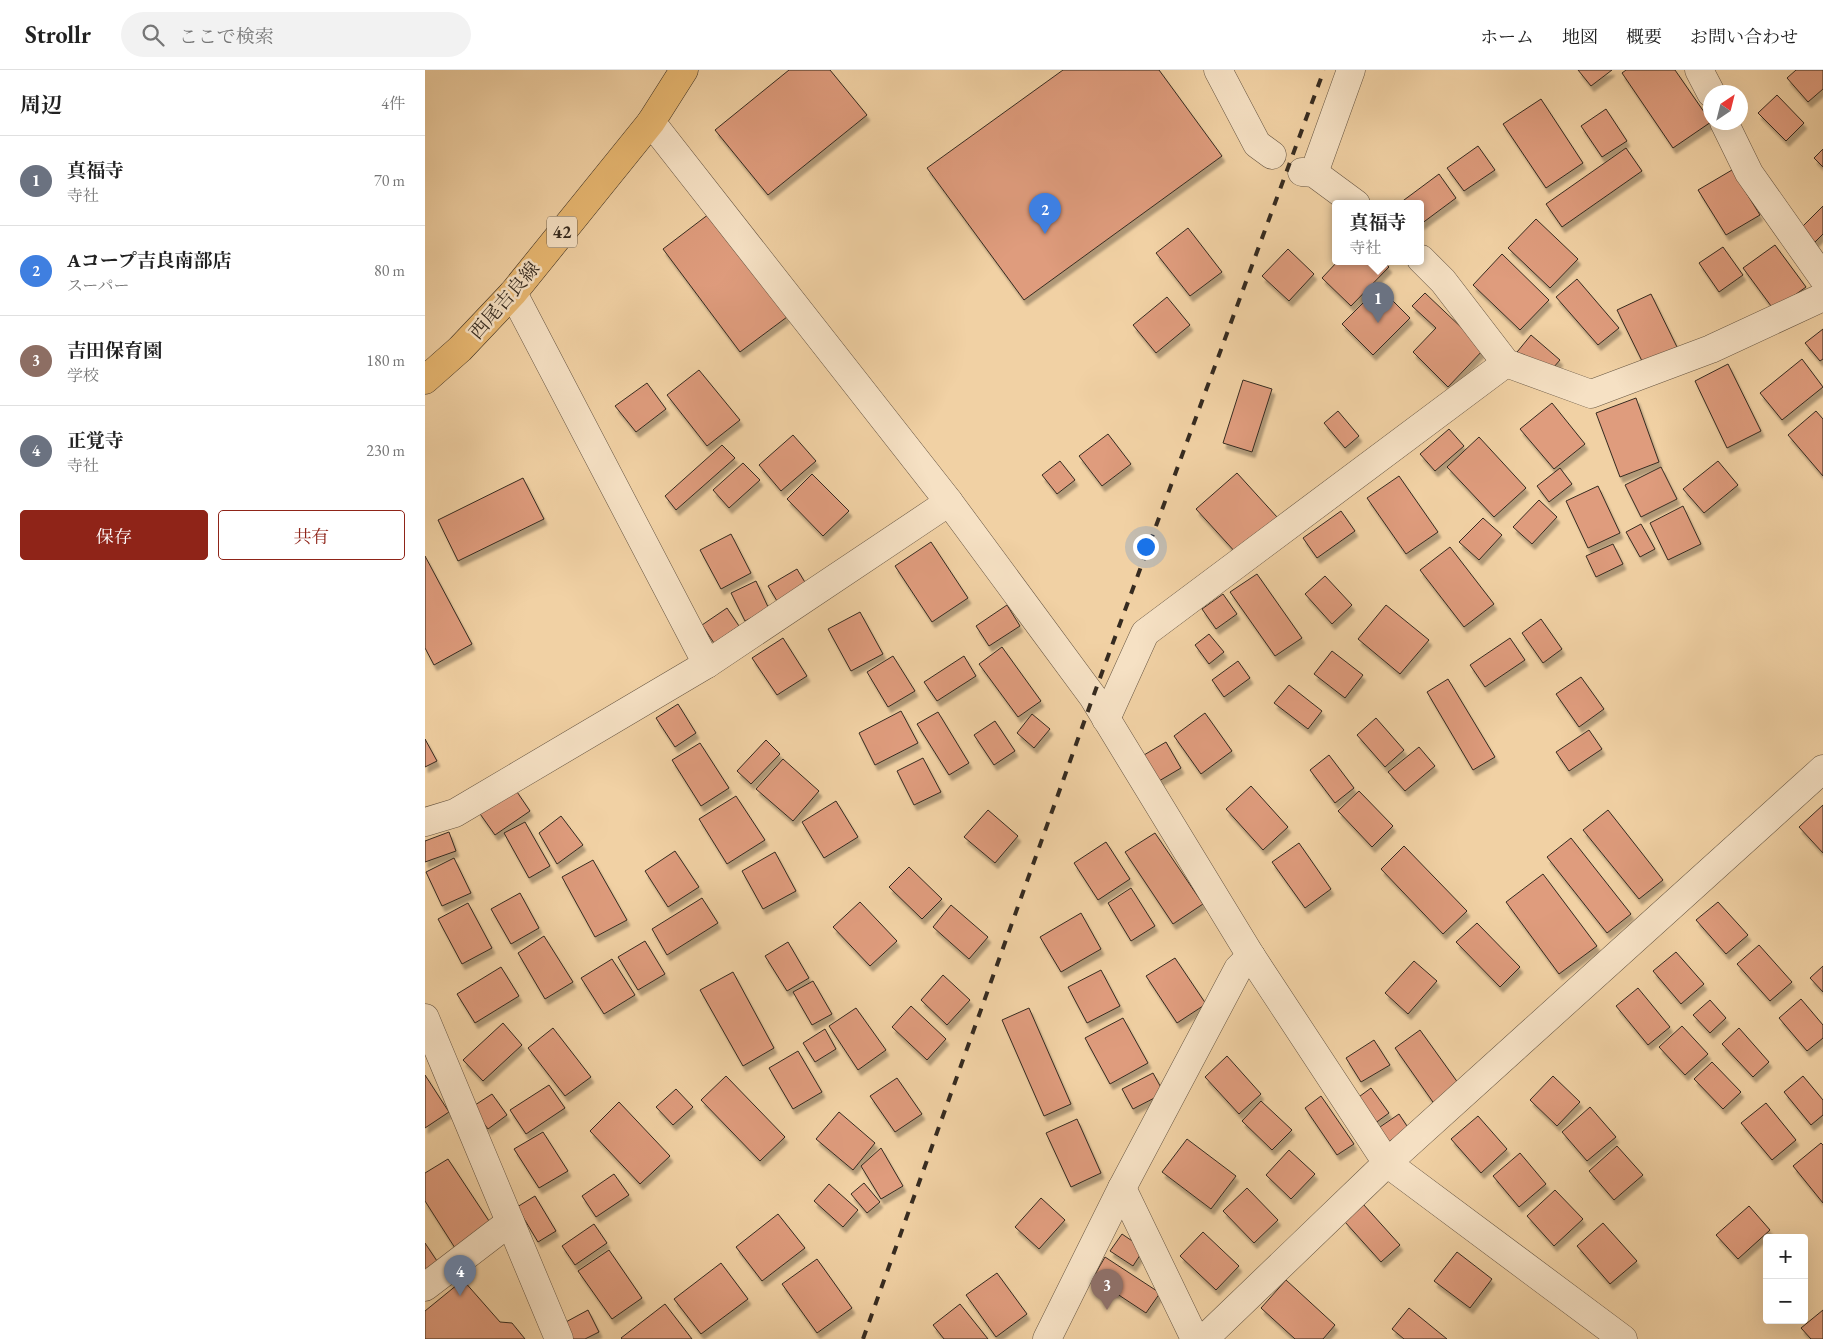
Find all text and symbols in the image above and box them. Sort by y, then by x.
search box [121,12,471,57]
text: Strollr [25,19,91,50]
icon: search [139,21,167,49]
text: ここで検索 [179,24,274,49]
text: ホーム [1480,25,1534,48]
text: 地図 [1562,25,1598,48]
text: 概要 [1626,25,1662,48]
text: お問い合わせ [1690,25,1798,48]
north arrow [1703,85,1748,130]
text: 周辺 [20,91,62,118]
text: 4件 [381,93,405,114]
text: 真福寺 [67,158,124,183]
text: 1 [32,170,40,191]
text: 70 m [374,170,405,191]
text: 寺社 [67,185,99,206]
pin: 2 [1029,193,1061,234]
popup [1332,200,1424,265]
text: 真福寺 [1349,210,1407,235]
road number: 42 [547,216,577,248]
text: 寺社 [1349,237,1382,258]
text: Aコープ吉良南部店 [67,248,232,273]
street label: 西尾吉良線 [464,256,545,344]
text: 2 [32,260,40,281]
text: 80 m [374,260,405,281]
text: スーパー [67,275,129,296]
pin: 1 [1362,282,1394,323]
text: 吉田保育園 [67,338,162,363]
text: 3 [32,350,40,371]
text: 180 m [366,350,405,371]
text: 学校 [67,365,99,386]
text: 正覚寺 [67,428,124,453]
text: 4 [32,440,40,461]
text: 230 m [366,440,405,461]
text: 寺社 [67,455,99,476]
button: 保存 [20,510,208,560]
button: 共有 [218,510,405,560]
your location [1133,534,1159,560]
map controls [1763,1234,1808,1324]
button: + [1763,1234,1808,1279]
pin: 4 [444,1255,476,1296]
pin: 3 [1091,1269,1123,1310]
button: − [1763,1279,1808,1324]

